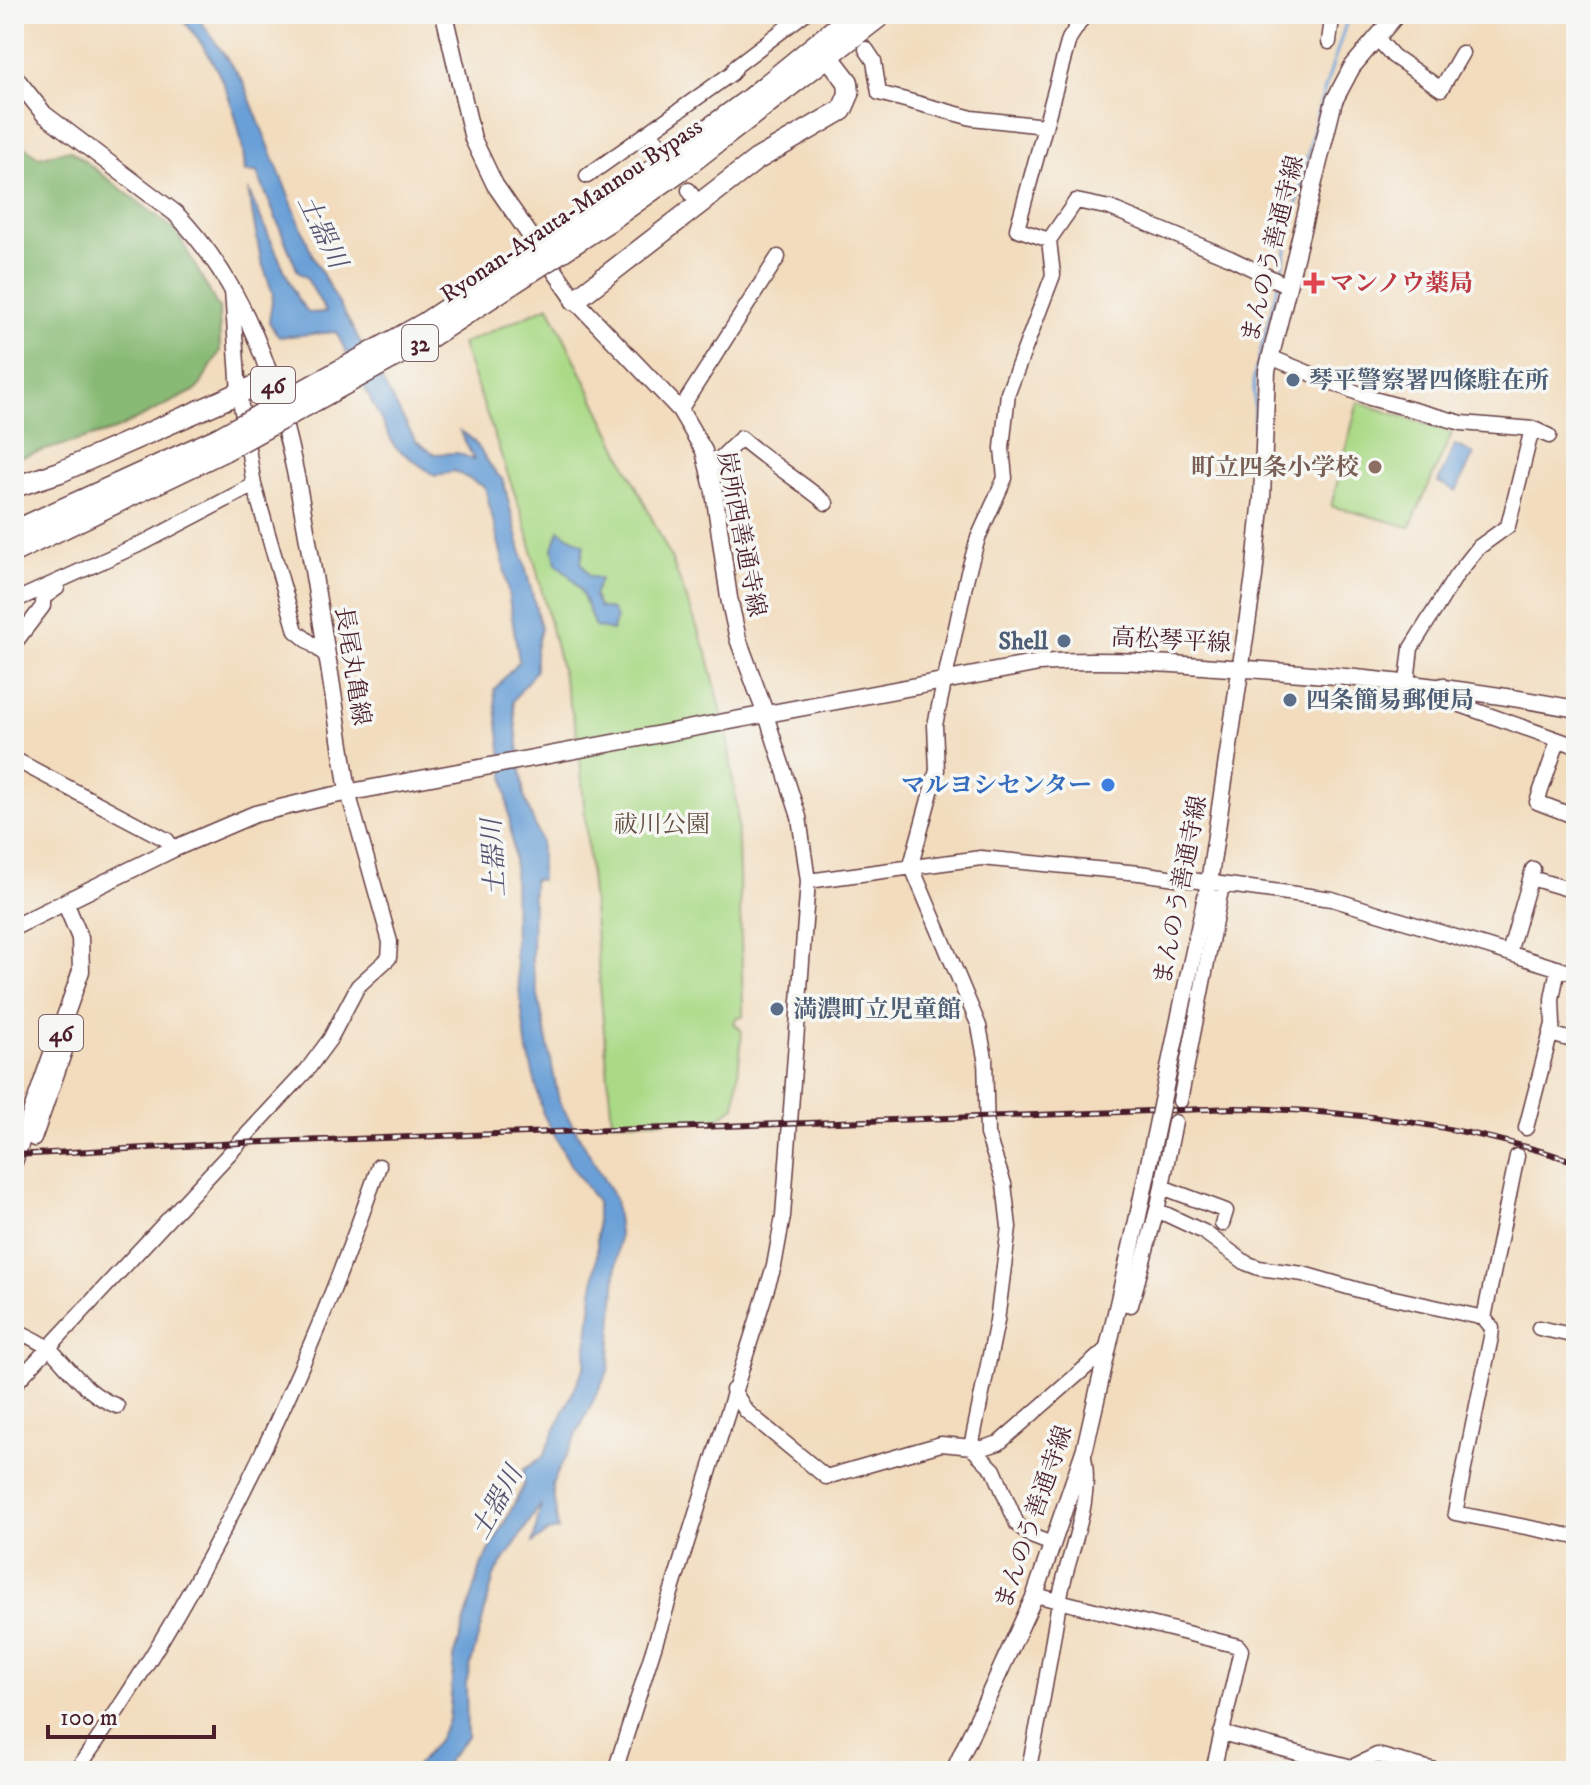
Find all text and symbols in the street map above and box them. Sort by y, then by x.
street label: Ryonan-Ayauta-Mannou Bypass [435,112,708,310]
street label: まんのう善通寺線 [1235,152,1311,346]
water label: 土器川 [290,189,355,277]
place label: マンノウ薬局 [1330,269,1473,299]
marker: マンノウ薬局 [1305,274,1323,292]
road number: 32 [402,325,438,361]
place label: 琴平警察署四條駐在所 [1309,366,1549,396]
road number: 46 [251,367,295,403]
marker: 琴平警察署四條駐在所 [1284,371,1302,389]
street label: 炭所西善通寺線 [710,449,772,620]
place label: 町立四条小学校 [1191,453,1359,483]
marker: 町立四条小学校 [1366,458,1384,476]
street label: 長尾丸亀線 [328,605,376,728]
street label: 高松琴平線 [1110,623,1232,659]
place label: Shell [999,627,1049,657]
marker: Shell [1055,632,1073,650]
place label: 四条簡易郵便局 [1306,686,1474,716]
marker: 四条簡易郵便局 [1281,691,1299,709]
place label: マルヨシセンター [901,771,1092,801]
marker: マルヨシセンター [1099,776,1117,794]
street label: まんのう善通寺線 [1148,793,1214,987]
park label: 祓川公園 [614,810,710,840]
water label: 土器川 [476,815,513,898]
place label: 満濃町立児童館 [793,995,961,1025]
marker: 満濃町立児童館 [768,1000,786,1018]
road number: 46 [39,1015,83,1051]
street label: まんのう善通寺線 [989,1422,1079,1613]
water label: 土器川 [464,1458,532,1545]
scale bar [48,1689,214,1739]
text: 100 m [60,1703,118,1733]

